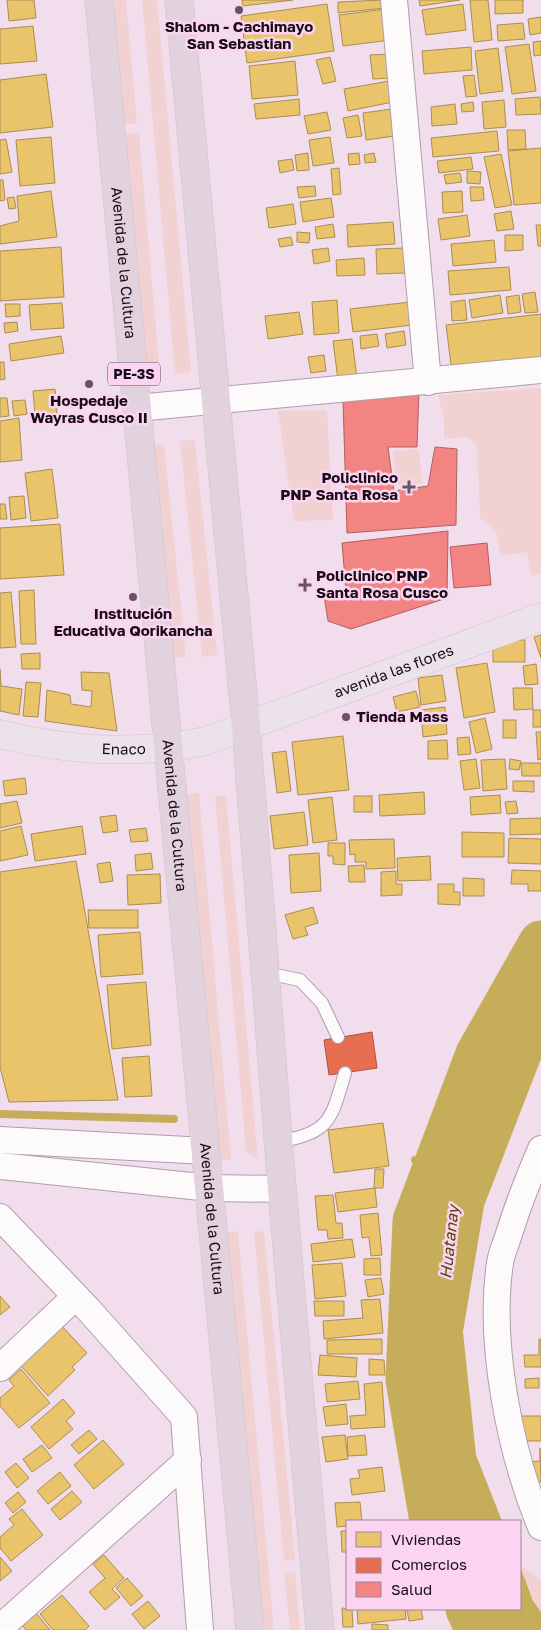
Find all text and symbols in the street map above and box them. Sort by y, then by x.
marker: Shalom - Cachimayo San Sebastian [233,4,245,16]
place label: Shalom - Cachimayo San Sebastian [165,17,313,52]
street label: Avenida de la Cultura [108,186,140,340]
road number: PE-3S [108,362,160,386]
marker: Hospedaje Wayras Cusco II [83,378,95,390]
place label: Hospedaje Wayras Cusco II [30,391,148,426]
place label: Policlinico PNP Santa Rosa [280,468,398,503]
marker: Policlinico PNP Santa Rosa [402,480,416,494]
place label: Policlinico PNP Santa Rosa Cusco [316,566,448,601]
marker: Policlinico PNP Santa Rosa Cusco [298,578,312,592]
marker: Institución Educativa Qorikancha [127,591,139,603]
place label: Institución Educativa Qorikancha [53,604,213,639]
street label: avenida las flores [331,640,456,701]
place label: Tienda Mass [356,707,448,725]
marker: Tienda Mass [340,711,352,723]
street label: Enaco [101,739,146,758]
street label: Avenida de la Cultura [160,739,192,892]
street label: Avenida de la Cultura [197,1142,229,1295]
water label: Huatanay [435,1202,463,1280]
legend [346,1520,521,1610]
text: Viviendas [391,1530,461,1548]
text: Comercios [391,1555,467,1573]
text: Salud [391,1580,432,1598]

